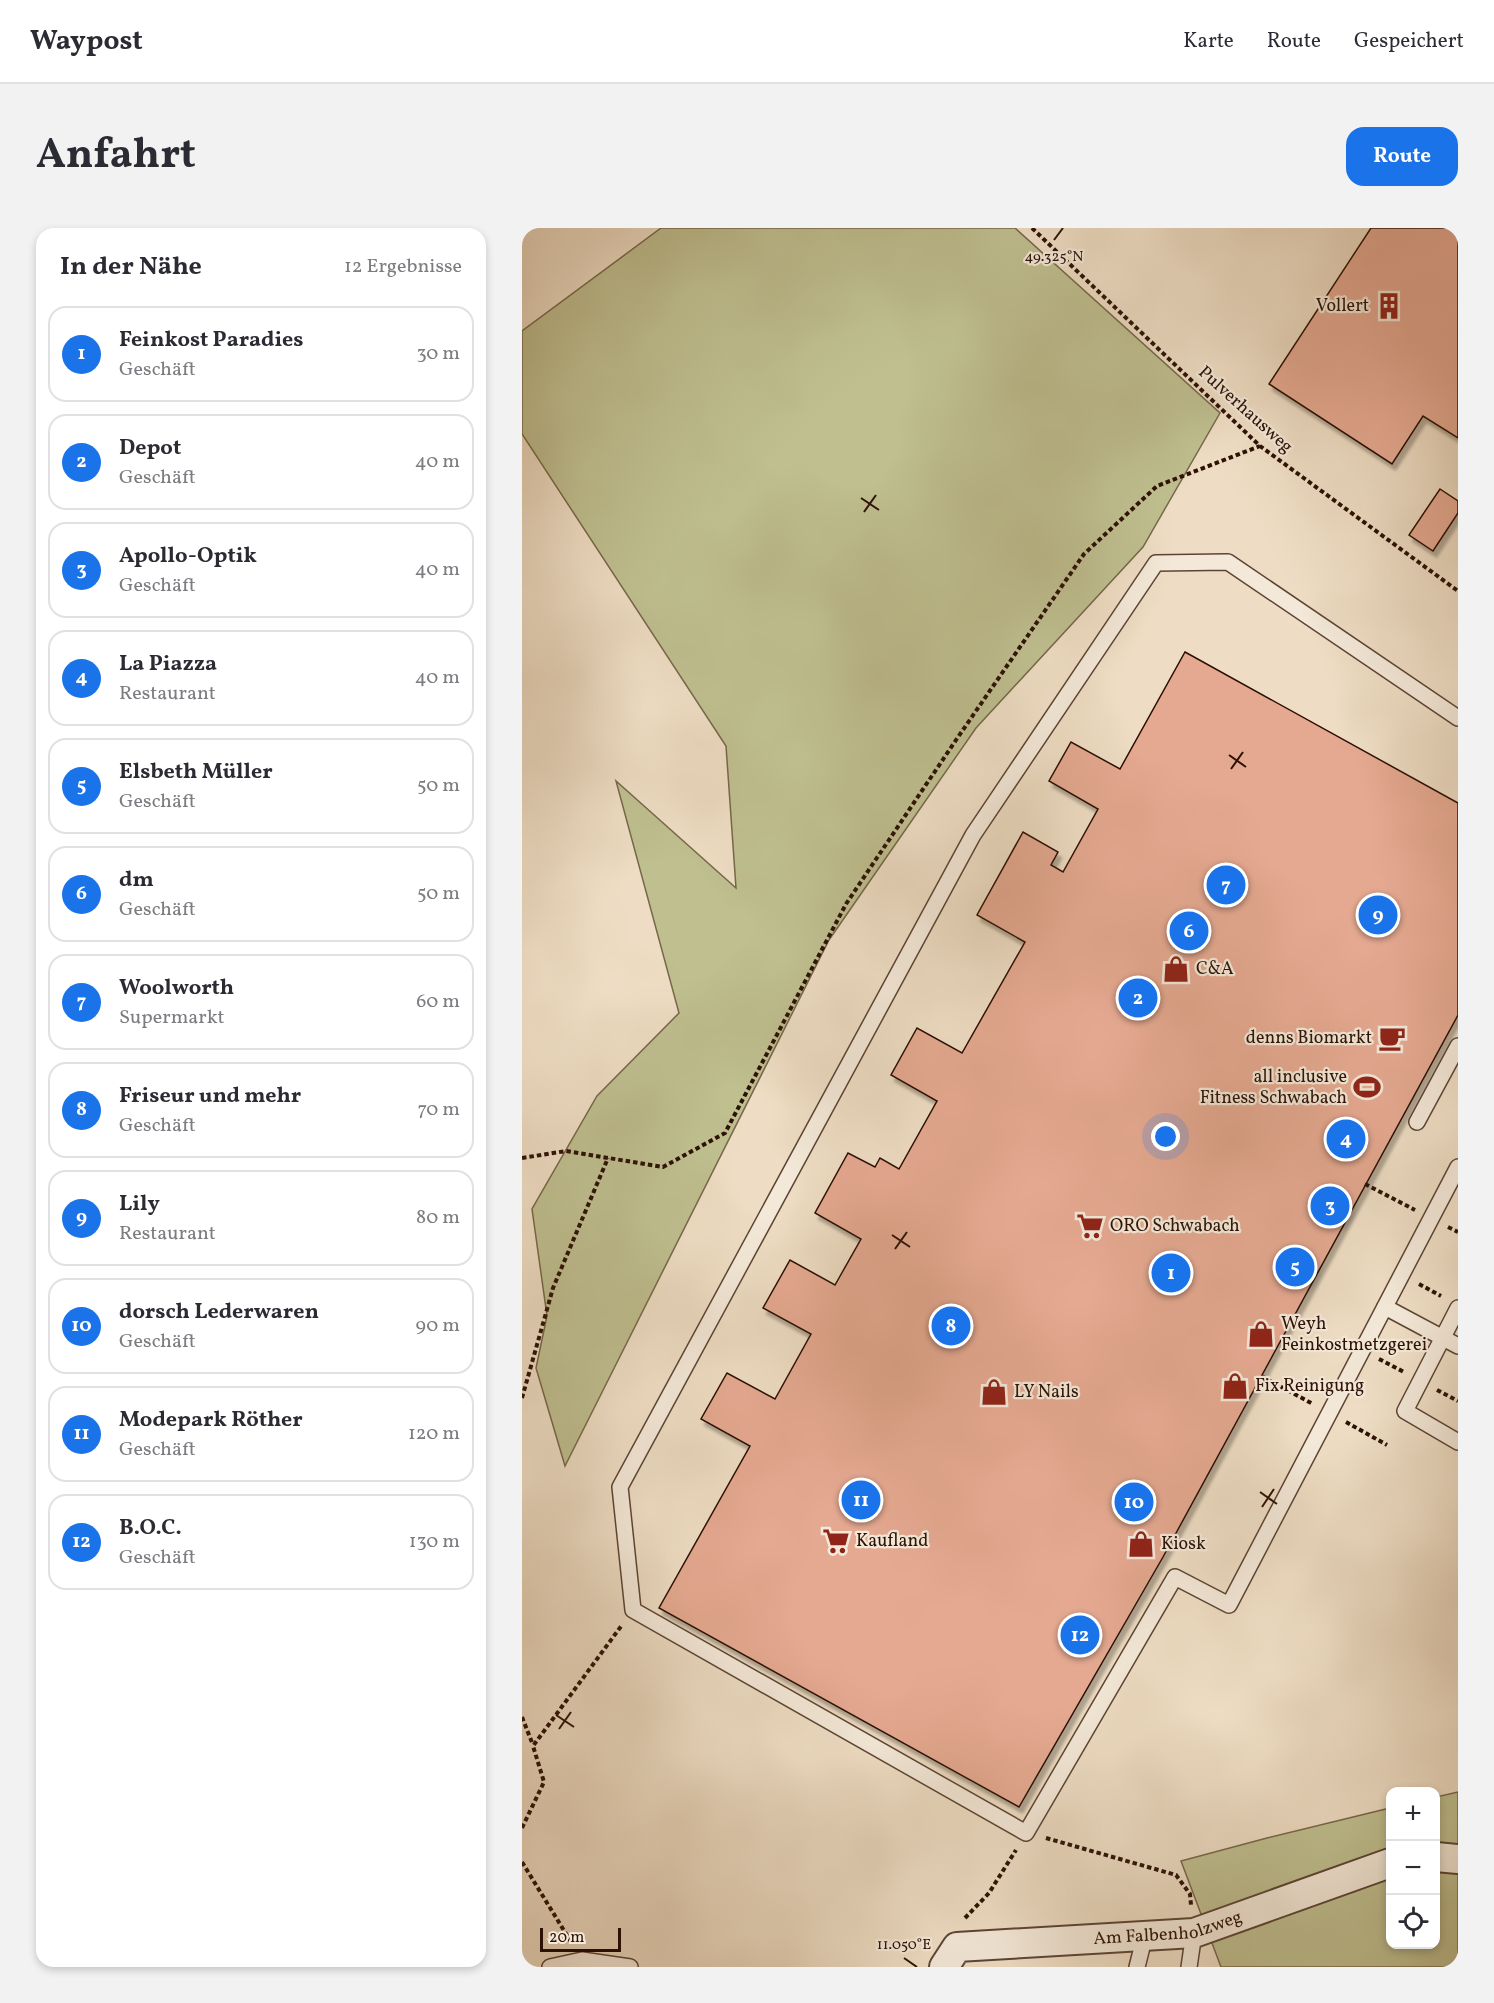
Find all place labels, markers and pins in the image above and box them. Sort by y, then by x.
building icon: Vollert [1374,291,1404,321]
place label: Vollert [1316,294,1369,319]
pin: 7 [1206,862,1246,908]
pin: 9 [1358,892,1398,938]
pin: 6 [1170,908,1208,954]
shop icon: C&A [1161,954,1191,984]
place label: C&A [1196,957,1234,982]
pin: 2 [1118,976,1158,1020]
cafe icon: denns Biomarkt [1377,1023,1407,1053]
place label: denns Biomarkt [1246,1026,1372,1051]
place label: all inclusive Fitness Schwabach [1200,1065,1347,1111]
sports icon: all inclusive Fitness Schwabach [1352,1072,1382,1102]
pin: 4 [1326,1116,1366,1162]
pin: 3 [1310,1184,1350,1228]
supermarket icon: ORO Schwabach [1075,1211,1105,1241]
place label: ORO Schwabach [1110,1214,1240,1239]
pin: 5 [1276,1244,1314,1290]
pin: 1 [1152,1250,1190,1296]
pin: 8 [932,1304,970,1348]
place label: Weyh Feinkostmetzgerei [1281,1312,1427,1358]
shop icon: Weyh Feinkostmetzgerei [1246,1319,1276,1349]
shop icon: Fix Reinigung [1220,1371,1250,1401]
place label: Fix Reinigung [1255,1374,1364,1399]
shop icon: LY Nails [979,1377,1009,1407]
place label: LY Nails [1014,1380,1079,1405]
pin: 11 [842,1478,880,1522]
pin: 10 [1114,1480,1154,1524]
supermarket icon: Kaufland [821,1526,851,1556]
place label: Kaufland [856,1529,928,1554]
shop icon: Kiosk [1126,1529,1156,1559]
place label: Kiosk [1161,1532,1206,1557]
pin: 12 [1060,1612,1100,1658]

